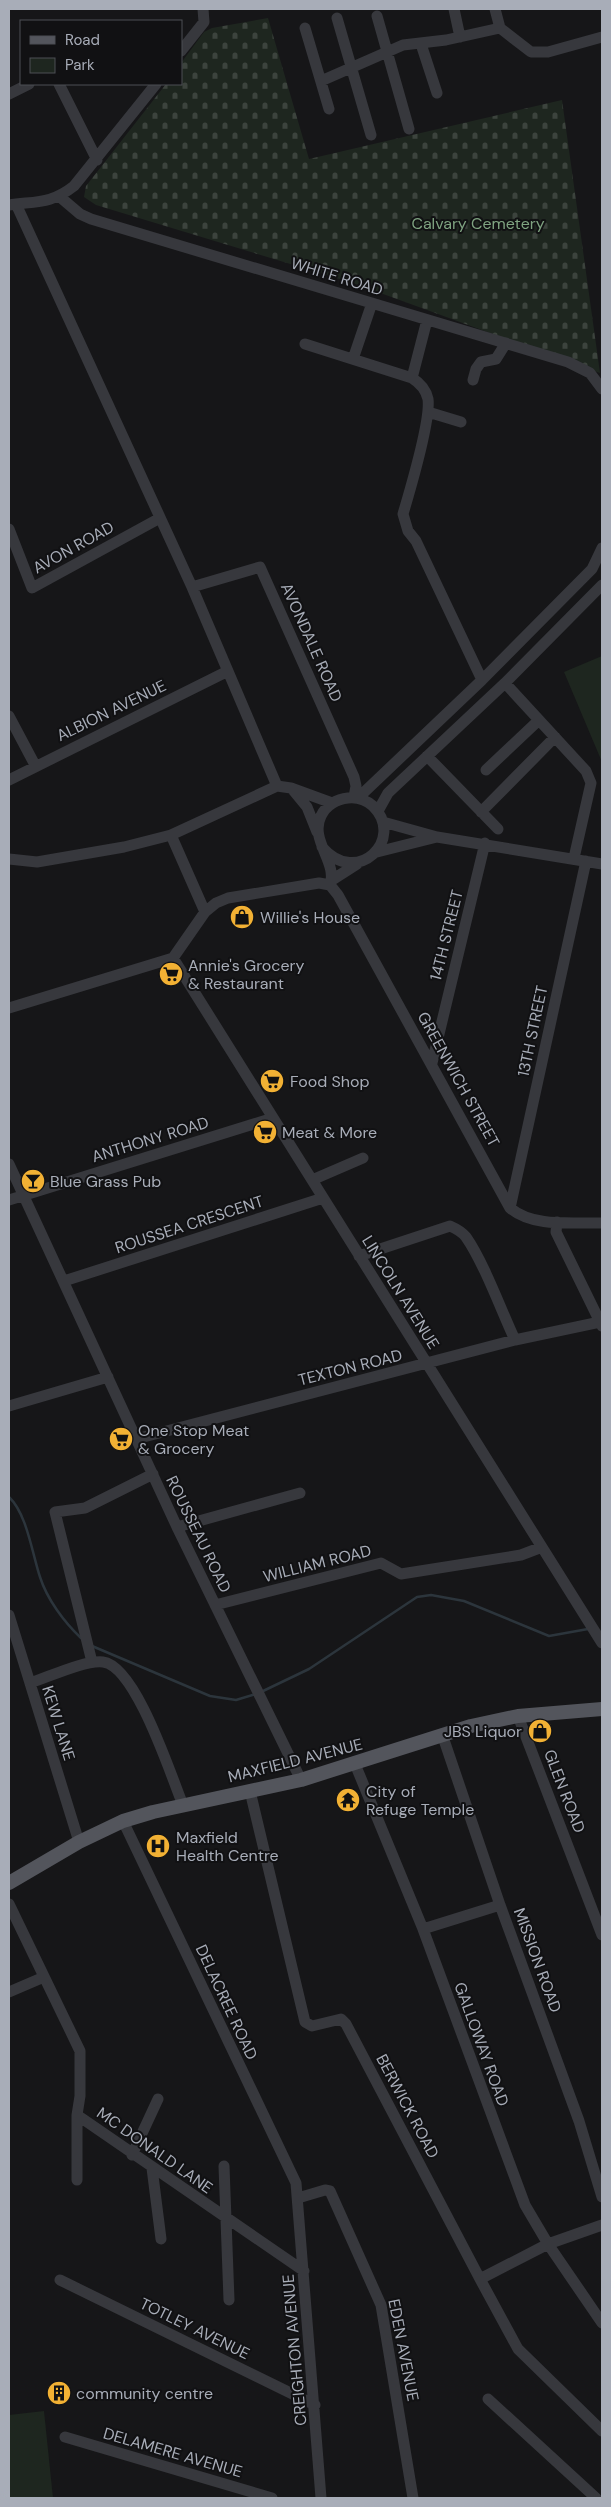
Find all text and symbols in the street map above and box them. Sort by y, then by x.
legend [20,20,182,85]
text: Road [65,30,100,50]
text: Park [65,55,95,75]
park label: Calvary Cemetery [411,213,545,234]
street label: WHITE ROAD [288,253,385,300]
street label: AVON ROAD [29,516,118,578]
street label: AVONDALE ROAD [276,579,347,705]
street label: ALBION AVENUE [53,675,170,746]
street label: 14TH STREET [425,888,468,983]
shop icon: Willie's House [229,904,255,930]
place label: Willie's House [260,907,360,928]
place label: Annie's Grocery & Restaurant [188,955,304,994]
supermarket icon: Annie's Grocery & Restaurant [158,961,184,987]
street label: 13TH STREET [513,984,552,1079]
street label: GREENWICH STREET [413,1008,504,1150]
supermarket icon: Food Shop [259,1068,285,1094]
place label: Food Shop [290,1071,369,1092]
street label: ANTHONY ROAD [89,1112,211,1167]
supermarket icon: Meat & More [252,1119,278,1145]
place label: Meat & More [282,1122,377,1143]
bar icon: Blue Grass Pub [20,1168,46,1194]
place label: Blue Grass Pub [50,1171,161,1192]
street label: ROUSSEA CRESCENT [112,1191,266,1258]
street label: LINCOLN AVENUE [357,1231,444,1353]
street label: TEXTON ROAD [296,1344,404,1391]
place label: One Stop Meat & Grocery [138,1420,249,1459]
supermarket icon: One Stop Meat & Grocery [108,1426,134,1452]
street label: ROUSSEAU ROAD [161,1472,236,1596]
street label: WILLIAM ROAD [261,1540,373,1587]
street label: KEW LANE [37,1683,80,1763]
shop icon: JBS Liquor [527,1718,553,1744]
place label: JBS Liquor [444,1721,522,1742]
street label: MAXFIELD AVENUE [226,1734,365,1787]
street label: GLEN ROAD [539,1747,590,1836]
place label: City of Refuge Temple [366,1781,474,1820]
temple icon: City of Refuge Temple [335,1787,361,1813]
place label: Maxfield Health Centre [176,1827,279,1866]
hospital icon: Maxfield Health Centre [145,1833,171,1859]
street label: MISSION ROAD [509,1905,566,2015]
street label: DELACREE ROAD [191,1941,262,2063]
street label: GALLOWAY ROAD [449,1979,514,2109]
street label: BERWICK ROAD [371,2051,444,2162]
street label: MC DONALD LANE [93,2102,217,2198]
street label: CREIGHTON AVENUE [277,2273,312,2427]
street label: TOTLEY AVENUE [136,2293,253,2364]
street label: EDEN AVENUE [383,2297,424,2403]
building icon: community centre [46,2380,72,2406]
place label: community centre [76,2383,213,2404]
street label: DELAMERE AVENUE [101,2423,245,2482]

